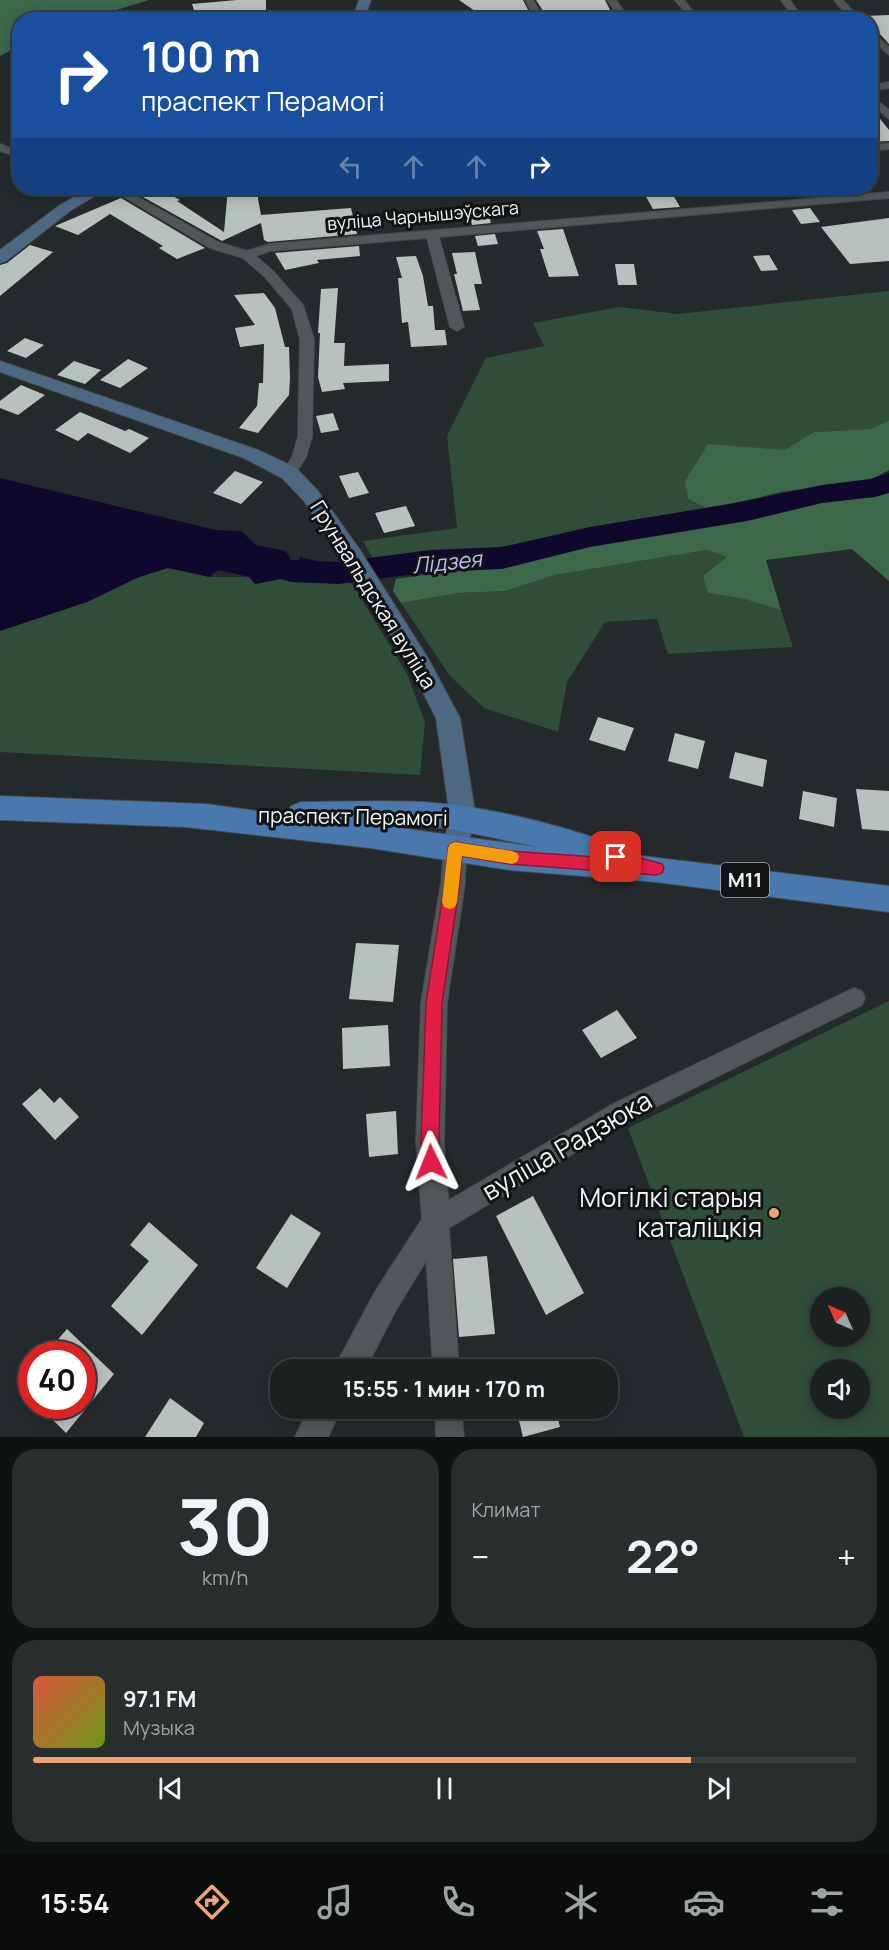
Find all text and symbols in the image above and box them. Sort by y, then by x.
text: 100 m [141,27,261,85]
icon: right [42,36,120,114]
text: праспект Перамогі [141,82,385,119]
icon: left [334,150,367,183]
icon: ahead [397,150,430,183]
icon: ahead [460,150,493,183]
icon: right [523,150,556,183]
street label: вуліца Чарнышэўскага [326,195,520,235]
street label: Грунвальдская вуліца [304,495,443,694]
water label: Лідзея [411,543,485,581]
street label: праспект Перамогі [258,800,448,832]
pin [590,831,641,882]
icon: arrive [599,840,632,873]
road number: М11 [721,863,769,897]
street label: вуліца Радзюка [475,1082,658,1208]
position arrow [399,1130,463,1194]
place label: Могілкі старыя каталіцкія [579,1179,762,1245]
marker: Могілкі старыя каталіцкія [767,1206,781,1220]
north arrow [810,1287,870,1347]
map controls [810,1287,870,1419]
speed limit sign: 40 [18,1341,96,1419]
button: sound [810,1359,870,1419]
text: 15:55 · 1 мин · 170 m [343,1374,545,1404]
text: 30 [177,1472,274,1578]
text: Климат [472,1496,541,1523]
text: 22° [626,1525,700,1587]
text: − [472,1534,489,1579]
text: + [837,1534,856,1579]
text: km/h [202,1564,249,1591]
text: 97.1 FM [123,1684,196,1714]
text: Музыка [123,1714,195,1741]
icon: previous [154,1772,187,1805]
icon: pause [428,1772,461,1805]
icon: next [702,1772,735,1805]
icon: directions [191,1881,233,1923]
icon: music [314,1881,356,1923]
icon: phone [437,1881,479,1923]
icon: climate [560,1881,602,1923]
icon: car [683,1881,725,1923]
icon: filters [806,1881,848,1923]
text: 15:54 [41,1884,110,1921]

